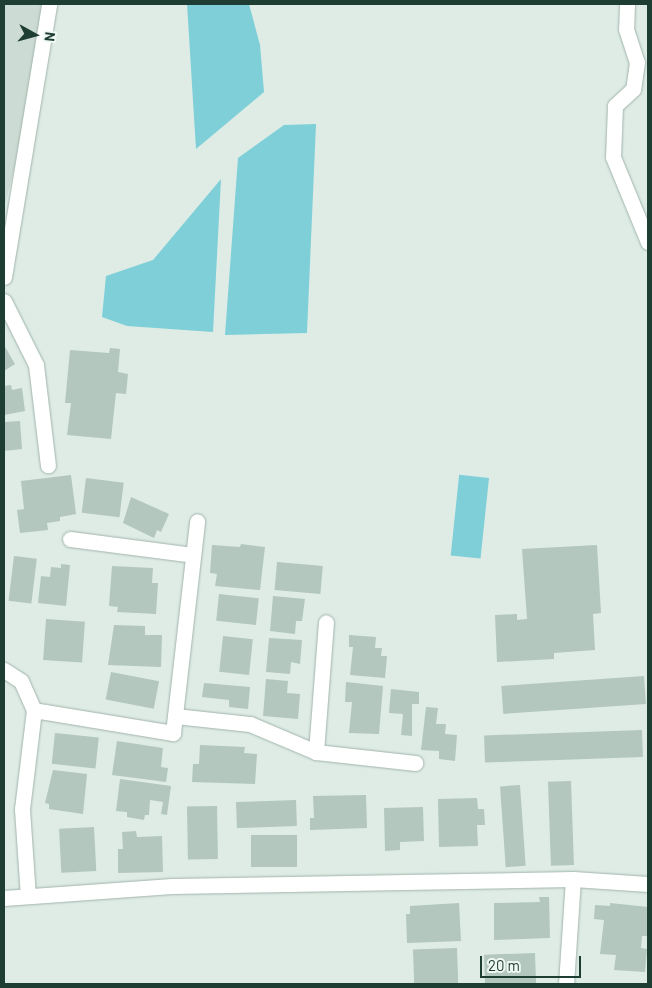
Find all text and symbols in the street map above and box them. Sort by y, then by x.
north arrow [10,10,60,60]
text: N [41,31,59,43]
scale bar [482,946,583,978]
text: 20 m [488,956,520,974]

